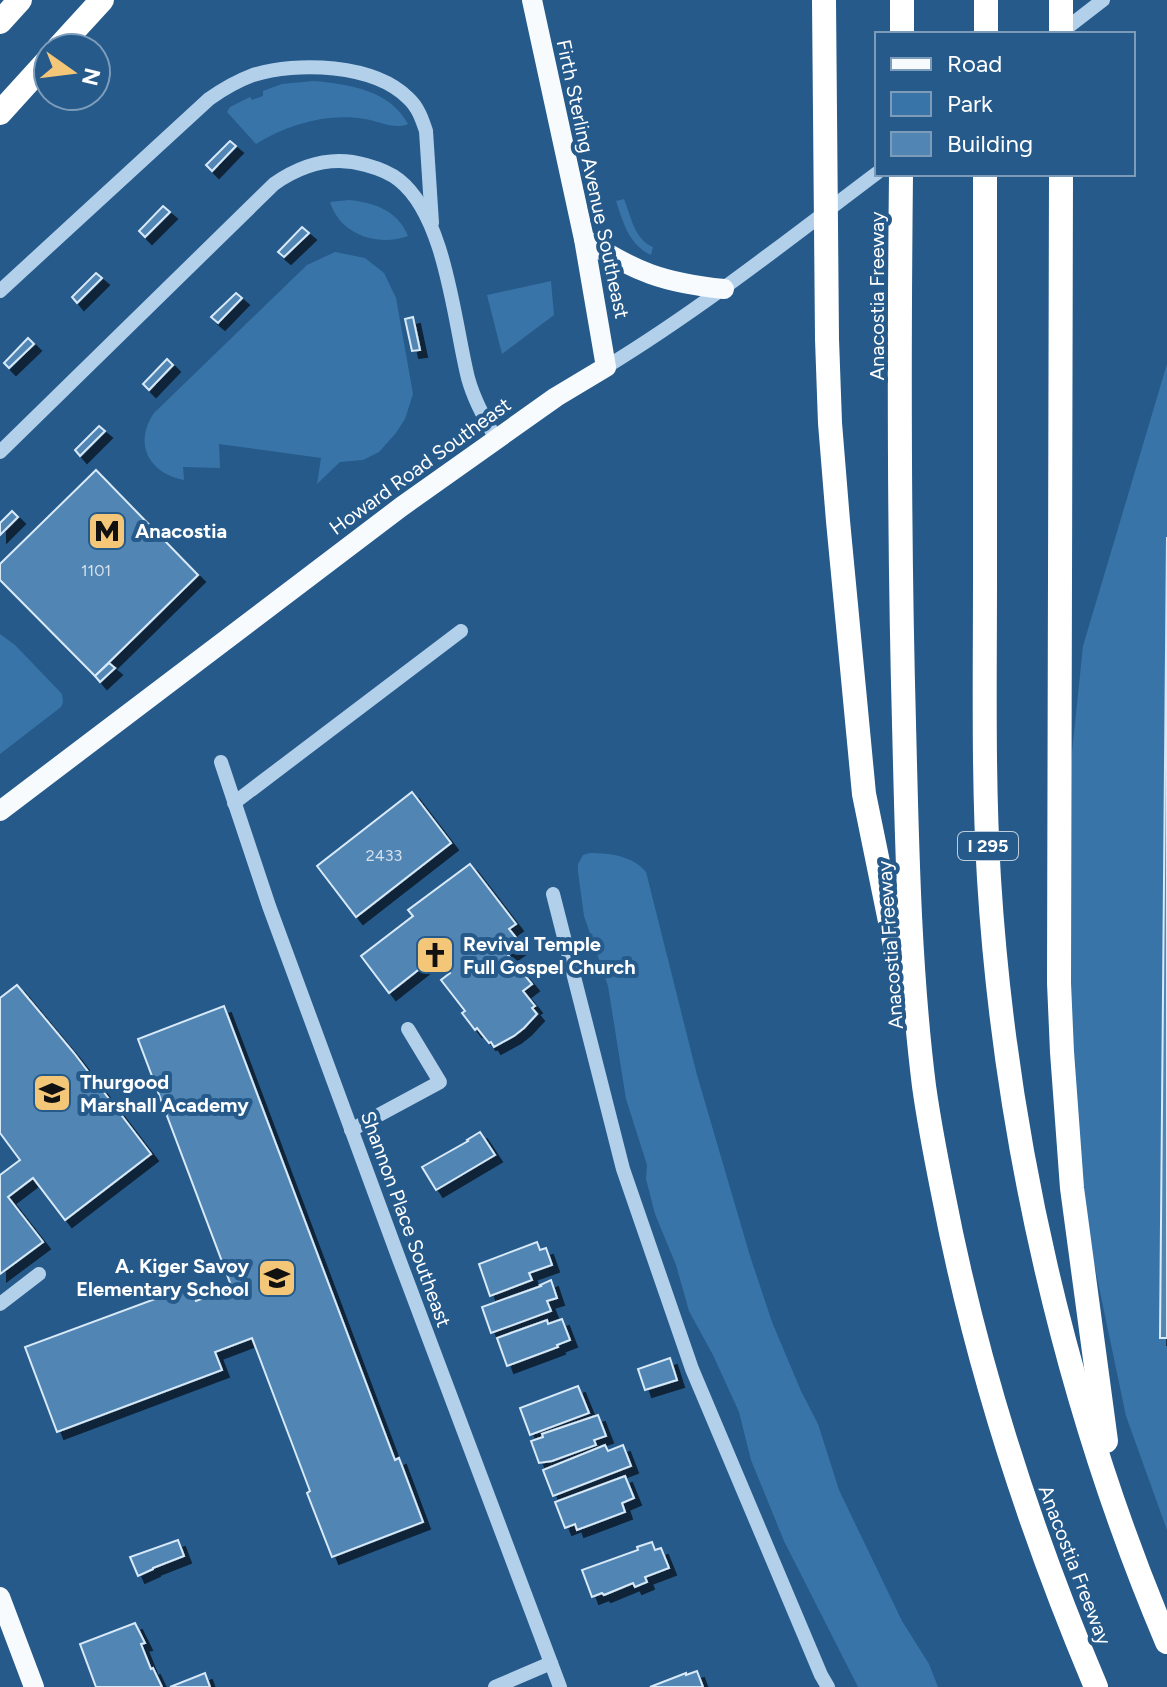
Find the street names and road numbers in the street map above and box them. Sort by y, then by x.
street label: Firth Sterling Avenue Southeast [552,37,634,321]
street label: Anacostia Freeway [865,211,889,381]
street label: Howard Road Southeast [325,392,515,540]
road number: I 295 [958,832,1018,860]
street label: Anacostia Freeway [872,859,908,1030]
street label: Shannon Place Southeast [356,1108,456,1330]
street label: Anacostia Freeway [1034,1482,1117,1649]

